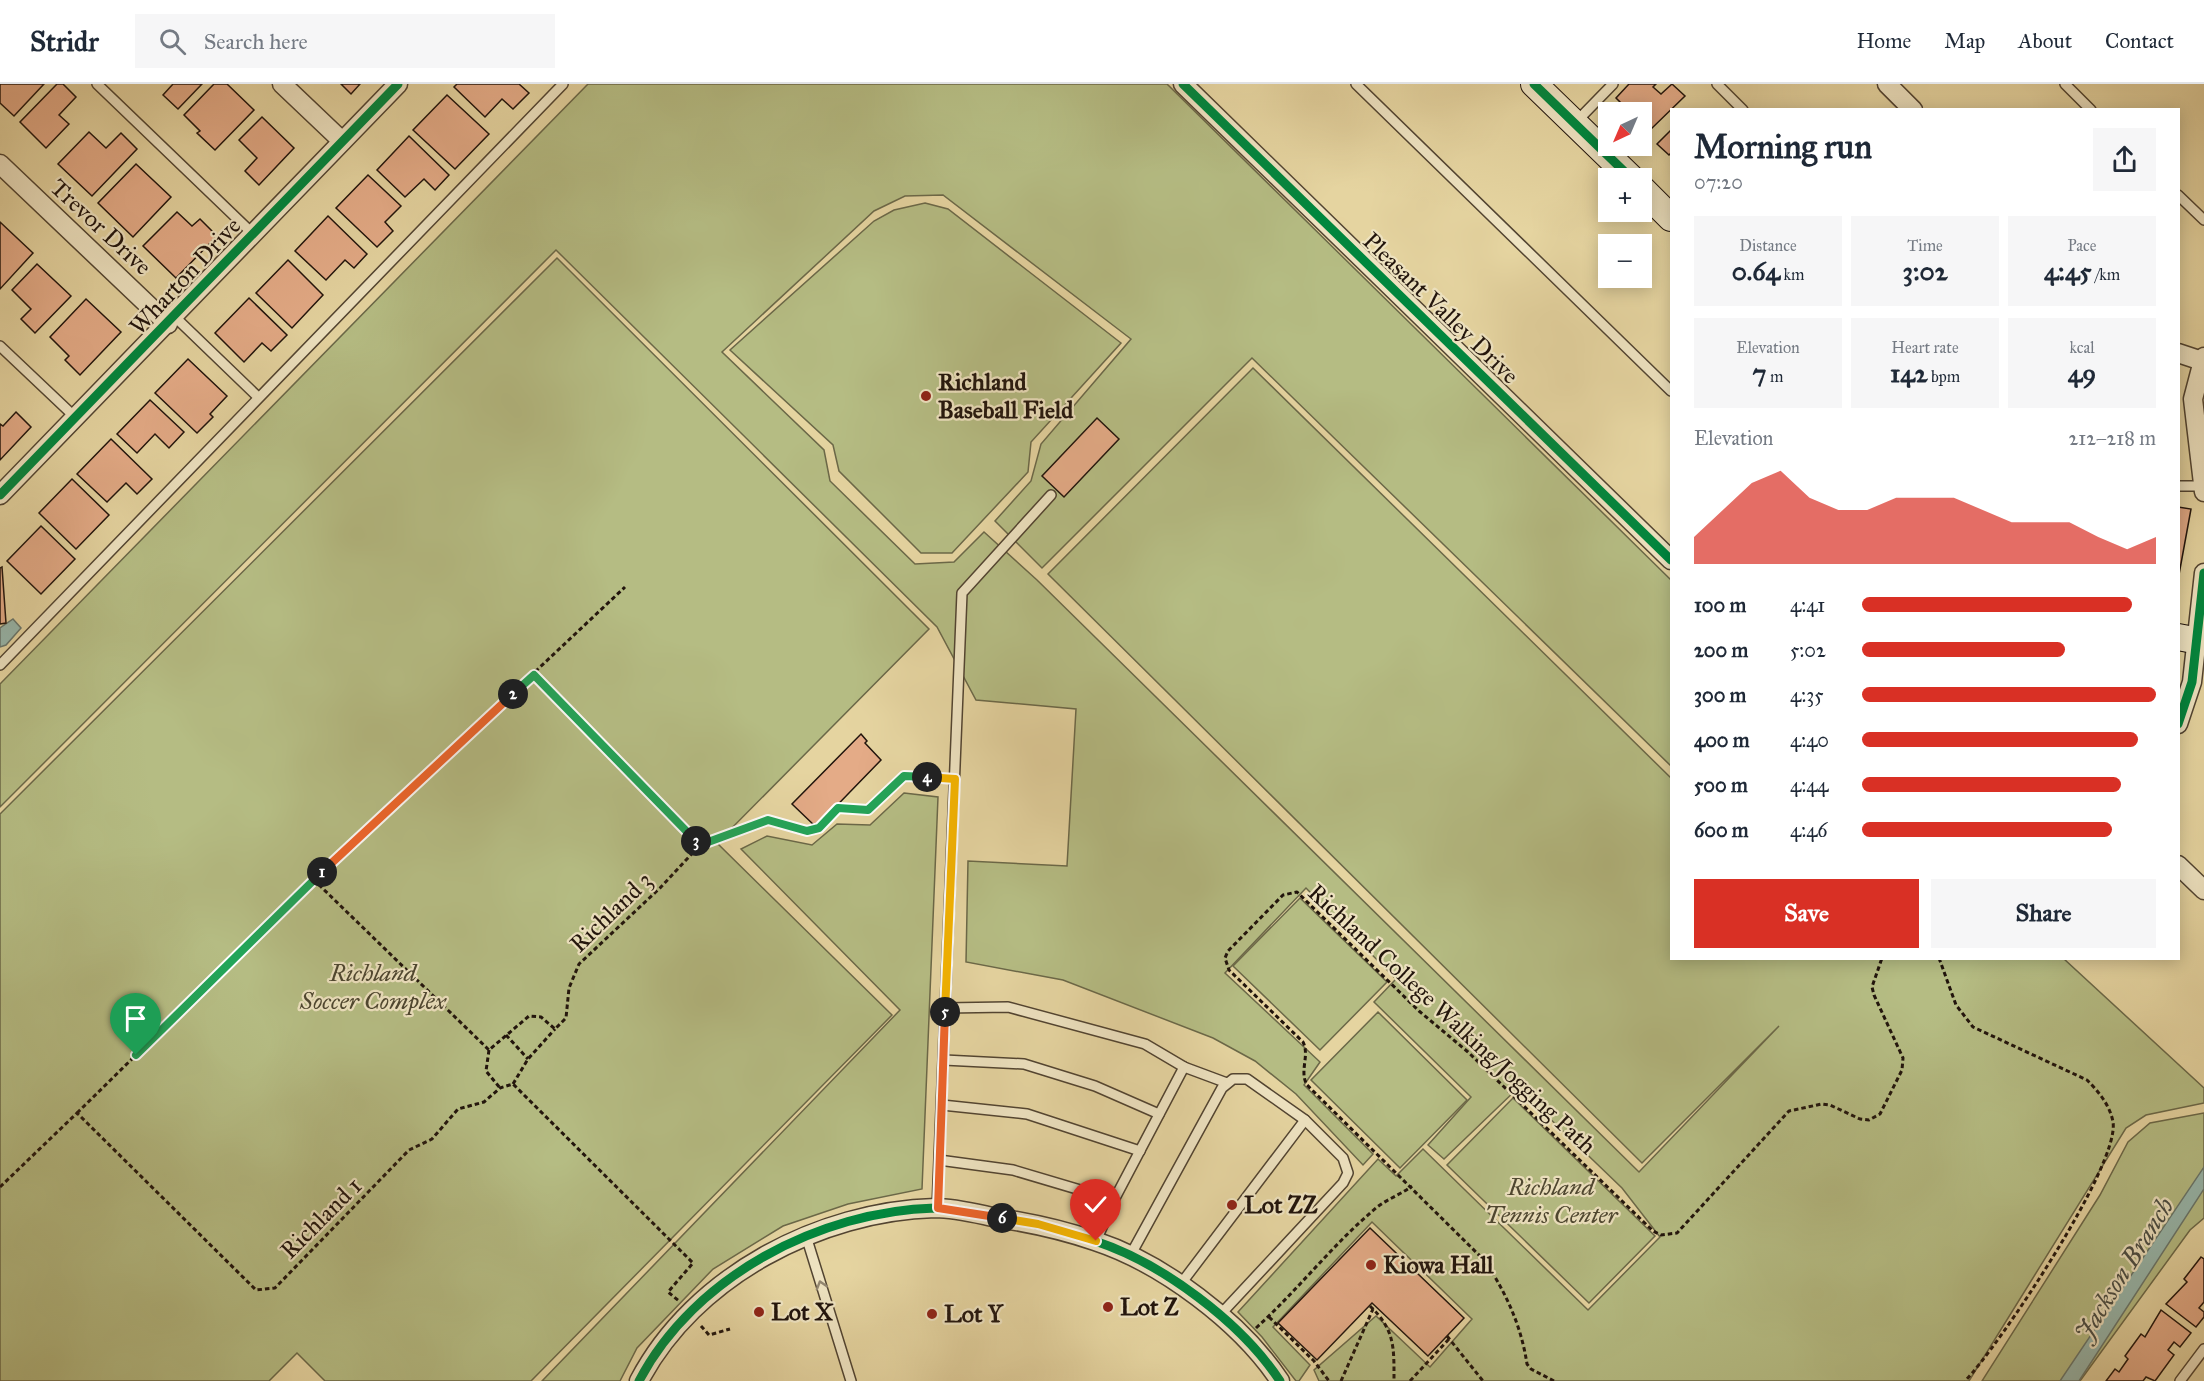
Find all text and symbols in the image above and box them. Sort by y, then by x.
search box [135,14,555,68]
text: Stridr [30,24,99,59]
icon: search [156,25,189,58]
text: Search here [204,28,308,55]
text: Home [1856,28,1911,54]
text: Map [1944,28,1985,54]
text: About [2018,28,2072,54]
text: Contact [2105,28,2174,54]
north arrow [1598,102,1652,156]
map controls [1598,102,1652,288]
text: Morning run [1694,127,1872,167]
button: share [2093,128,2156,191]
button: + [1598,168,1652,222]
text: 07:20 [1694,170,1743,194]
street label: Trevor Drive [44,172,158,282]
street label: Wharton Drive [123,211,247,341]
street label: Pleasant Valley Drive [1357,226,1525,390]
button: − [1598,234,1652,288]
text: Distance [1739,236,1797,255]
text: Time [1907,236,1943,255]
text: Pace [2067,236,2097,255]
text: 0.64 [1732,255,1780,287]
text: 3:02 [1903,255,1947,287]
text: 4:45 [2044,255,2091,287]
text: km [1780,265,1804,284]
text: /km [2091,265,2120,284]
text: Elevation [1736,338,1800,357]
text: Heart rate [1891,338,1959,357]
text: kcal [2069,338,2095,357]
text: 7 [1753,357,1767,389]
text: 142 [1890,357,1927,389]
text: 49 [2068,357,2096,389]
place label: Richland Baseball Field [938,367,1074,425]
text: m [1767,367,1783,386]
text: bpm [1927,367,1960,386]
marker: Richland Baseball Field [919,389,933,403]
text: Elevation [1694,426,1773,450]
text: 212–218 m [2068,426,2156,450]
text: 100 m [1694,593,1746,617]
text: 4:41 [1790,593,1825,617]
text: 200 m [1694,638,1748,662]
text: 5:02 [1790,638,1826,662]
pin: 2 [498,679,528,709]
text: 300 m [1694,683,1746,707]
text: 4:35 [1790,683,1823,707]
text: 2 [509,684,517,703]
text: 400 m [1694,728,1750,752]
text: 4:40 [1790,728,1829,752]
pin: 4 [912,762,942,792]
text: 4 [923,767,931,786]
text: 500 m [1694,773,1748,797]
text: 4:44 [1790,773,1828,797]
text: 600 m [1694,818,1749,842]
text: 4:46 [1790,818,1828,842]
pin: 3 [681,826,711,856]
text: 3 [693,831,699,850]
pin: 1 [307,857,337,887]
text: 1 [319,862,325,881]
street label: Richland 3 [563,865,659,959]
street label: Richland College Walking/Jogging Path [1302,877,1602,1161]
button: Save [1694,879,1919,948]
button: Share [1931,879,2156,948]
park label: Richland Soccer Complex [299,958,447,1016]
pin [110,993,161,1055]
pin: 5 [930,997,960,1027]
icon: arrive [119,1002,152,1035]
text: 5 [941,1002,949,1021]
street label: Richland 1 [274,1171,368,1265]
park label: Richland Tennis Center [1485,1172,1619,1230]
pin [1070,1179,1121,1241]
icon: check [1079,1188,1112,1221]
place label: Lot ZZ [1244,1190,1318,1220]
water label: Jackson Branch [2066,1191,2181,1348]
marker: Lot ZZ [1225,1198,1239,1212]
pin: 6 [987,1203,1017,1233]
text: 6 [998,1208,1006,1227]
place label: Kiowa Hall [1383,1250,1494,1280]
marker: Kiowa Hall [1364,1258,1378,1272]
one-way arrow [816,1280,828,1291]
place label: Lot Z [1120,1292,1179,1322]
place label: Lot X [771,1297,834,1327]
place label: Lot Y [944,1299,1005,1329]
marker: Lot Z [1101,1300,1115,1314]
marker: Lot X [752,1305,766,1319]
marker: Lot Y [925,1307,939,1321]

